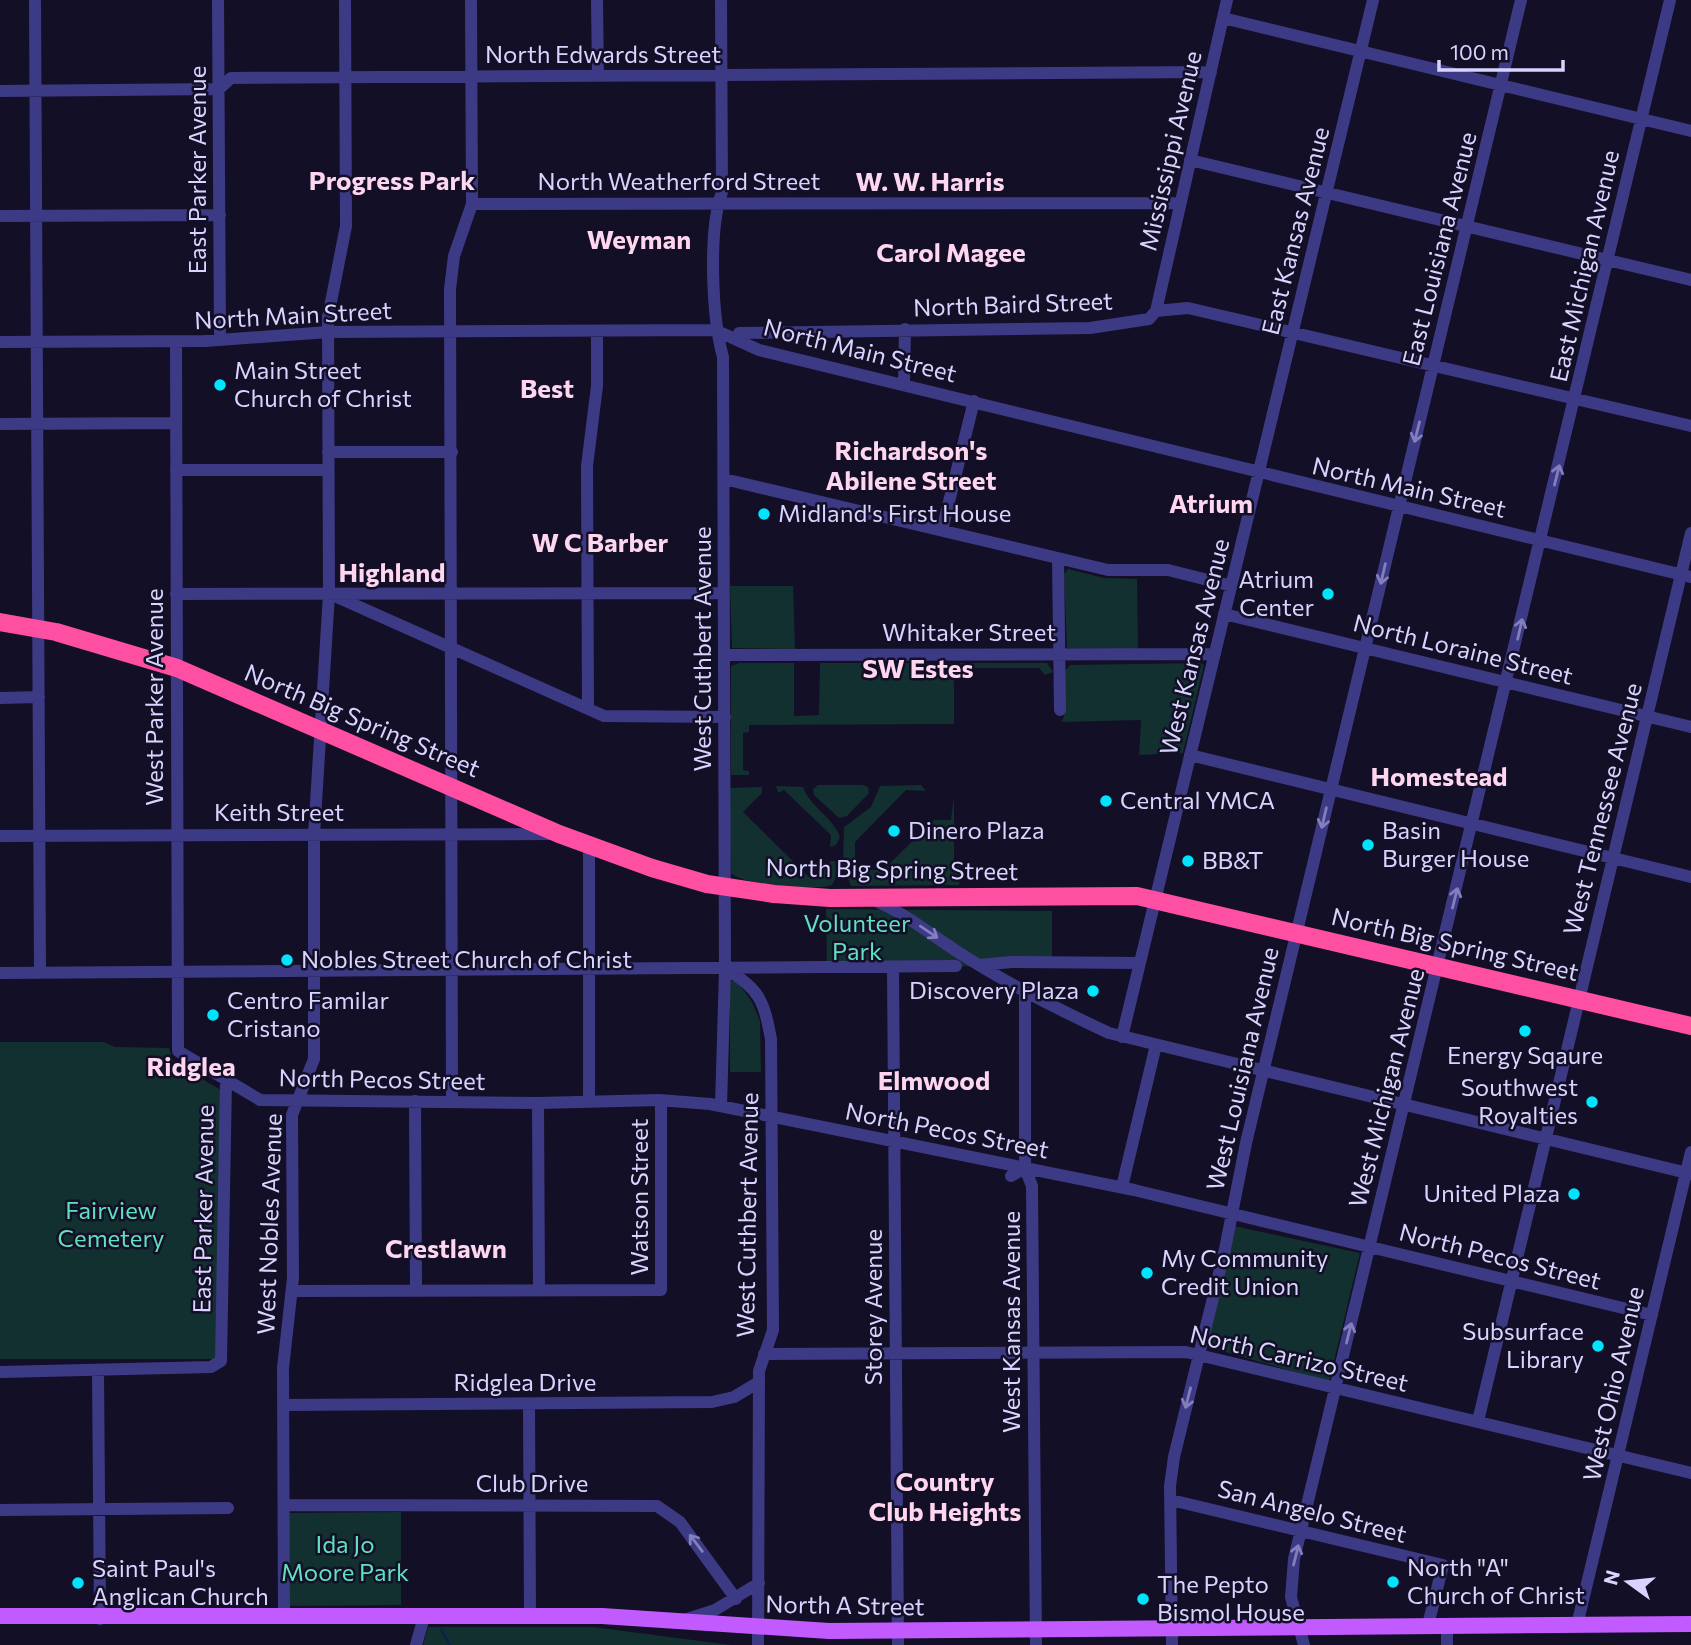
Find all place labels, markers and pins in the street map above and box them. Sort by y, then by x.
place label: Main Street Church of Christ [234,355,412,412]
marker: Main Street Church of Christ [212,377,228,393]
place label: Midland's First House [778,498,1011,527]
marker: Midland's First House [756,506,772,522]
place label: Atrium Center [1238,564,1314,621]
marker: Atrium Center [1320,586,1336,602]
place label: Central YMCA [1120,785,1275,814]
marker: Central YMCA [1098,793,1114,809]
place label: Dinero Plaza [908,815,1045,844]
place label: Basin Burger House [1382,815,1529,872]
marker: Dinero Plaza [886,823,902,839]
marker: Basin Burger House [1360,837,1376,853]
place label: BB&T [1202,845,1263,874]
marker: BB&T [1180,853,1196,869]
place label: Nobles Street Church of Christ [301,944,632,973]
marker: Nobles Street Church of Christ [279,952,295,968]
place label: Discovery Plaza [909,975,1079,1004]
marker: Discovery Plaza [1085,983,1101,999]
place label: Centro Familar Cristano [227,985,389,1042]
marker: Centro Familar Cristano [205,1007,221,1023]
marker: Energy Sqaure [1517,1023,1533,1039]
place label: Energy Sqaure [1447,1040,1603,1069]
place label: Southwest Royalties [1461,1072,1578,1129]
marker: Southwest Royalties [1584,1094,1600,1110]
place label: United Plaza [1424,1178,1560,1207]
marker: United Plaza [1566,1186,1582,1202]
place label: My Community Credit Union [1161,1243,1328,1300]
marker: My Community Credit Union [1139,1265,1155,1281]
place label: Subsurface Library [1462,1316,1584,1373]
marker: Subsurface Library [1590,1338,1606,1354]
place label: North "A" Church of Christ [1407,1552,1585,1609]
place label: Saint Paul's Anglican Church [92,1553,269,1610]
place label: The Pepto Bismol House [1157,1569,1305,1626]
marker: North "A" Church of Christ [1385,1574,1401,1590]
marker: Saint Paul's Anglican Church [70,1575,86,1591]
marker: The Pepto Bismol House [1135,1591,1151,1607]

